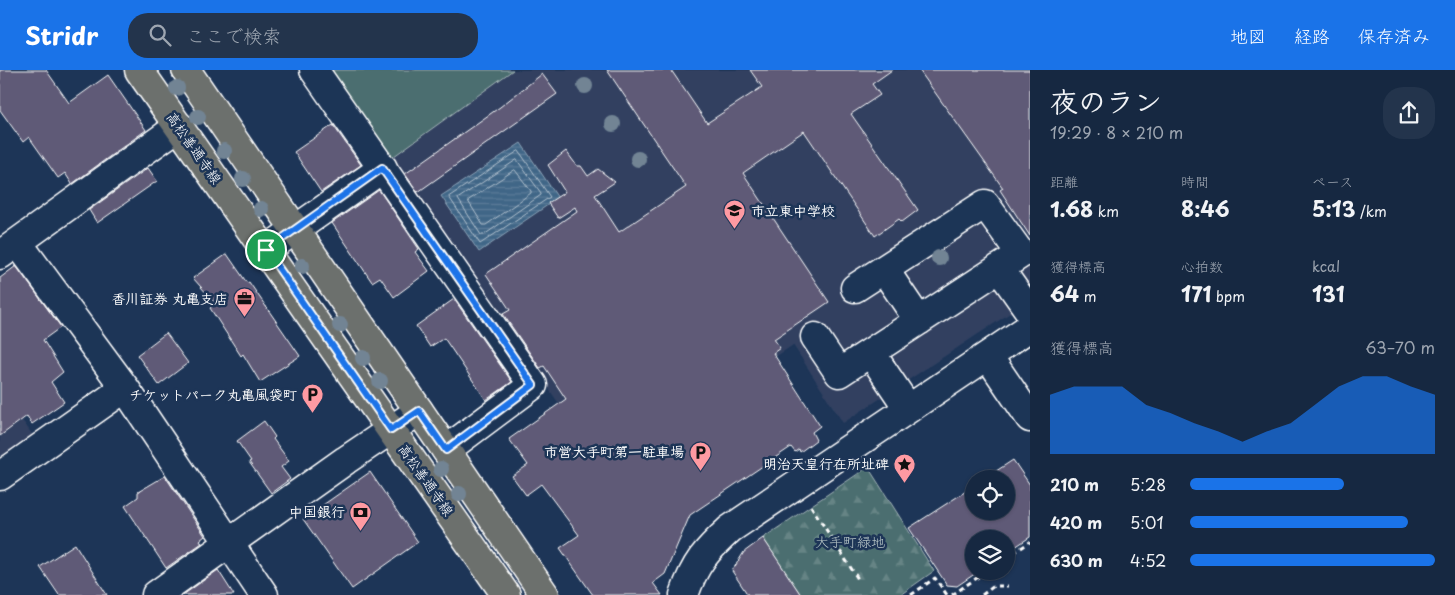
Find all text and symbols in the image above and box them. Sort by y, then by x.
search box [128,13,478,58]
text: Stridr [25,17,98,53]
icon: search [146,21,174,49]
text: ここで検索 [186,21,281,49]
text: 地図 [1230,22,1266,49]
text: 経路 [1294,22,1330,49]
text: 保存済み [1358,22,1430,49]
text: 夜のラン [1050,79,1162,122]
button: share [1383,87,1435,139]
street label: 高松善通寺線 [162,107,227,188]
text: 19:29 · 8 × 210 m [1050,120,1183,144]
text: 距離 [1050,171,1078,192]
text: 時間 [1181,171,1209,192]
text: ペース [1312,171,1353,192]
text: 1.68 [1050,192,1093,224]
text: 8:46 [1181,192,1230,224]
text: 5:13 [1312,192,1355,224]
school or university icon: 市立東中学校 [723,199,747,230]
place label: 市立東中学校 [751,200,835,221]
text: km [1093,201,1119,222]
text: /km [1355,201,1387,222]
pin [245,229,287,271]
icon: arrive [252,236,280,264]
text: 獲得標高 [1050,256,1106,277]
text: 心拍数 [1181,256,1223,277]
text: kcal [1312,256,1340,277]
text: 64 [1050,277,1079,309]
text: 171 [1181,277,1211,309]
text: 131 [1312,277,1345,309]
text: m [1079,286,1096,307]
text: bpm [1211,286,1245,307]
office icon: 香川証券 丸亀支店 [232,287,256,318]
place label: 香川証券 丸亀支店 [112,288,228,309]
text: 獲得標高 [1050,335,1114,359]
text: 63–70 m [1365,335,1435,359]
parking icon: チケットパーク丸亀風袋町 [301,383,325,414]
place label: チケットパーク丸亀風袋町 [129,384,297,405]
street label: 高松善通寺線 [394,439,459,520]
parking icon: 市営大手町第一駐車場 [688,440,712,471]
place label: 市営大手町第一駐車場 [544,441,684,462]
place icon: 明治天皇行在所址碑 [893,452,917,483]
place label: 明治天皇行在所址碑 [763,453,889,474]
map controls [965,470,1015,580]
button: locate [965,470,1015,520]
text: 210 m [1050,472,1099,496]
text: 5:28 [1130,472,1166,496]
bank icon: 中国銀行 [349,500,373,531]
place label: 中国銀行 [289,501,345,522]
text: 420 m [1050,510,1102,534]
text: 5:01 [1130,510,1164,534]
button: layers [965,530,1015,580]
park label: 大手町緑地 [815,531,885,552]
text: 630 m [1050,548,1103,572]
text: 4:52 [1130,548,1166,572]

